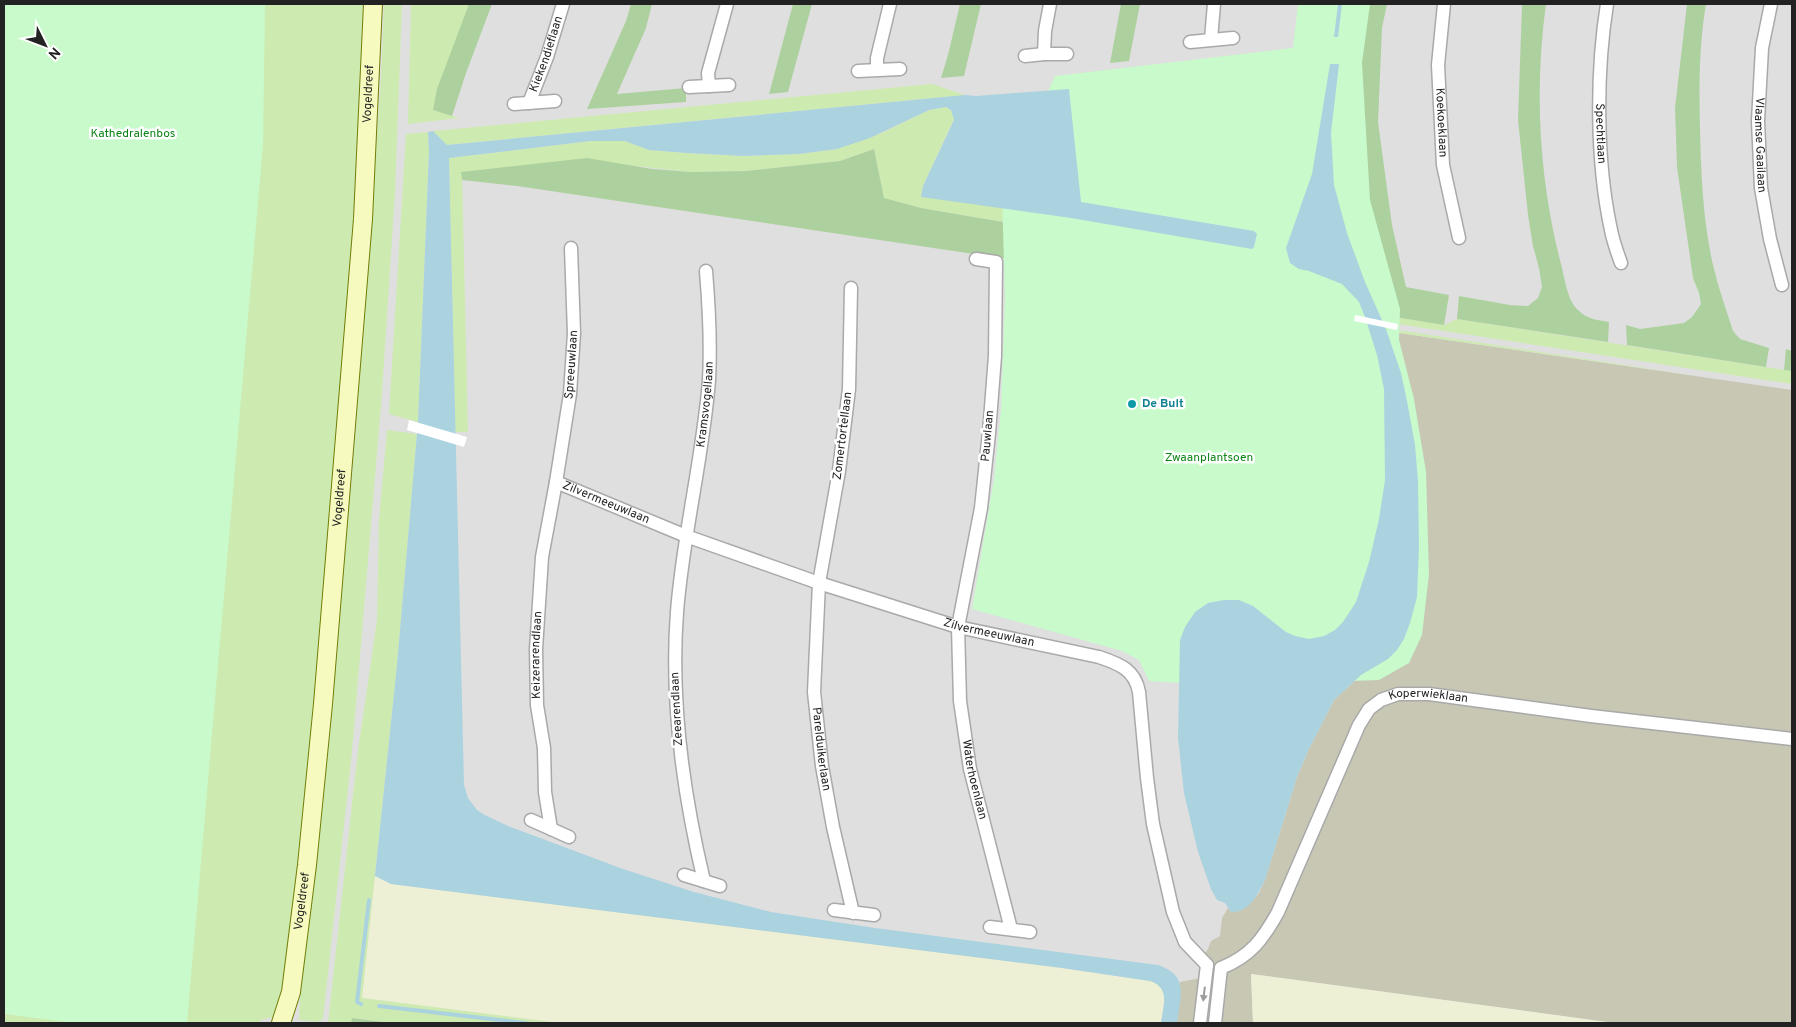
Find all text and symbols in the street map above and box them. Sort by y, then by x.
street label: Kiekendieflaan [526,14,567,95]
north arrow [20,20,70,70]
text: N [44,43,63,62]
street label: Vogeldreef [359,65,378,123]
street label: Koekoeklaan [1431,88,1451,158]
street label: Vlaamse Gaailaan [1750,97,1770,194]
street label: Spechtlaan [1591,103,1609,165]
park label: Kathedralenbos [91,126,175,142]
street label: Spreeuwlaan [561,329,582,401]
street label: Kramsvogellaan [693,361,718,449]
street label: Zomertortellaan [830,391,856,481]
place label: De Bult [1142,396,1184,412]
marker: De Bult [1126,398,1138,410]
street label: Pauwlaan [978,410,998,462]
park label: Zwaanplantsoen [1165,450,1253,466]
street label: Vogeldreef [330,469,350,528]
street label: Zilvermeeuwlaan [560,477,652,528]
street label: Keizerarendlaan [528,611,546,699]
street label: Zilvermeeuwlaan [941,615,1036,651]
street label: Zeearendlaan [667,671,687,747]
street label: Koperwieklaan [1386,686,1469,707]
street label: Parelduikerlaan [808,706,834,792]
street label: Waterhoenlaan [958,739,991,821]
street label: Vogeldreef [291,872,314,931]
one-way arrow [1200,987,1208,1003]

